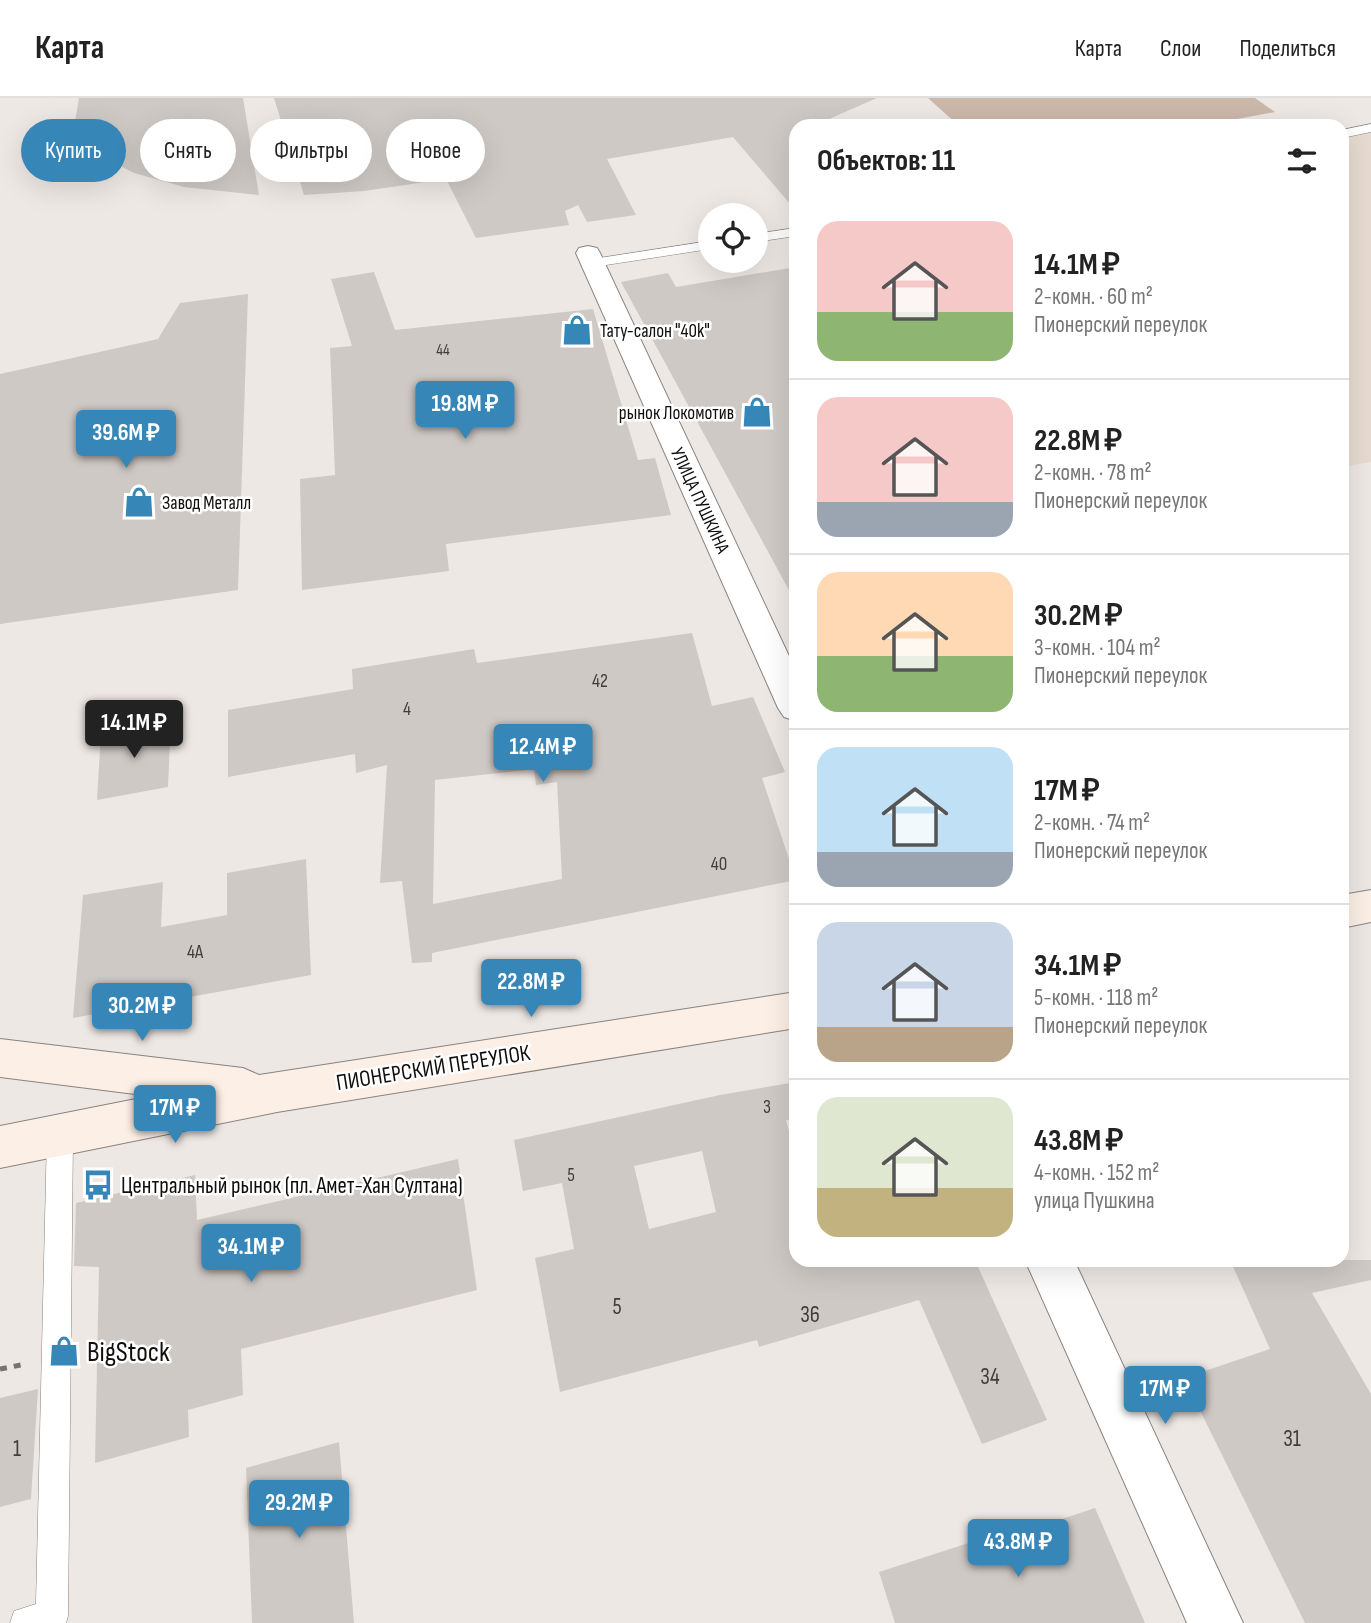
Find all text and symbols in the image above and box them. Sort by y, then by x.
text: Карта [35,28,104,68]
text: Карта [1075,34,1122,63]
text: Слои [1160,34,1201,63]
text: Поделиться [1239,34,1336,63]
chip: Купить [21,119,126,182]
chip: Снять [140,119,236,182]
chip: Фильтры [250,119,372,182]
chip: Новое [386,119,485,182]
icon: filters [1283,142,1321,180]
text: Объектов: 11 [817,143,955,179]
map controls [698,203,768,273]
button: locate [698,203,768,273]
text: 14.1M ₽ [1034,247,1120,283]
icon: home [873,249,957,333]
text: 2-комн. · 60 m² [1034,283,1153,311]
text: Пионерский переулок [1034,311,1207,339]
shop icon: Тату-салон "40k" [560,313,594,347]
place label: Тату-салон "40k" [600,320,710,343]
house number: 44 [436,341,450,360]
pin: 19.8M ₽ [400,382,530,441]
text: 19.8M ₽ [431,390,499,418]
shop icon: рынок Локомотив [740,395,774,429]
place label: рынок Локомотив [619,402,734,425]
pin: 39.6M ₽ [61,410,191,470]
text: 39.6M ₽ [92,419,160,447]
text: 22.8M ₽ [1034,423,1122,459]
icon: home [873,425,957,509]
street label: УЛИЦА ПУШКИНА [665,444,734,558]
text: 2-комн. · 78 m² [1034,459,1152,487]
shop icon: Завод Металл [122,485,156,519]
text: Пионерский переулок [1034,487,1207,515]
place label: Завод Металл [162,492,251,515]
text: 30.2M ₽ [1034,598,1123,634]
icon: home [873,600,957,684]
text: 3-комн. · 104 m² [1034,634,1161,662]
text: Пионерский переулок [1034,662,1207,690]
house number: 42 [592,670,608,693]
house number: 4 [403,698,411,721]
pin: 14.1M ₽ [69,700,199,760]
text: 14.1M ₽ [101,709,167,737]
pin: 12.4M ₽ [478,724,608,784]
text: 12.4M ₽ [510,733,576,761]
text: 17M ₽ [1034,773,1100,809]
icon: home [873,775,957,859]
text: 2-комн. · 74 m² [1034,809,1150,837]
text: Пионерский переулок [1034,837,1207,865]
house number: 40 [711,853,727,876]
house number: 4А [187,941,204,964]
text: 34.1M ₽ [1034,948,1121,984]
icon: home [873,950,957,1034]
pin: 22.8M ₽ [466,960,596,1019]
text: 22.8M ₽ [497,968,565,996]
pin: 30.2M ₽ [77,984,207,1043]
text: 5-комн. · 118 m² [1034,984,1159,1012]
text: 30.2M ₽ [108,992,176,1020]
text: Пионерский переулок [1034,1012,1207,1040]
street label: ПИОНЕРСКИЙ ПЕРЕУЛОК [334,1039,533,1097]
pin: 17M ₽ [126,1086,224,1145]
text: 17M ₽ [150,1094,200,1122]
house number: 3 [763,1096,771,1119]
text: 43.8M ₽ [1034,1123,1123,1159]
icon: home [873,1125,957,1209]
text: 4-комн. · 152 m² [1034,1159,1159,1187]
house number: 5 [567,1164,575,1187]
bus stop icon: Центральный рынок (пл. Амет-Хан Султана) [81,1168,115,1202]
place label: Центральный рынок (пл. Амет-Хан Султана) [121,1172,463,1200]
text: улица Пушкина [1034,1187,1155,1215]
pin: 34.1M ₽ [186,1224,316,1284]
text: 34.1M ₽ [218,1233,284,1261]
house number: 5 [612,1293,622,1321]
house number: 36 [800,1301,820,1329]
shop icon: BigStock [47,1334,81,1368]
place label: BigStock [87,1336,170,1369]
house number: 34 [980,1363,1000,1391]
pin: 17M ₽ [1116,1366,1214,1426]
text: 17M ₽ [1140,1375,1190,1403]
house number: 31 [1283,1425,1301,1453]
house number: 1 [13,1435,21,1463]
pin: 29.2M ₽ [234,1480,364,1540]
text: 29.2M ₽ [265,1489,333,1517]
pin: 43.8M ₽ [953,1520,1083,1579]
text: 43.8M ₽ [984,1528,1052,1556]

